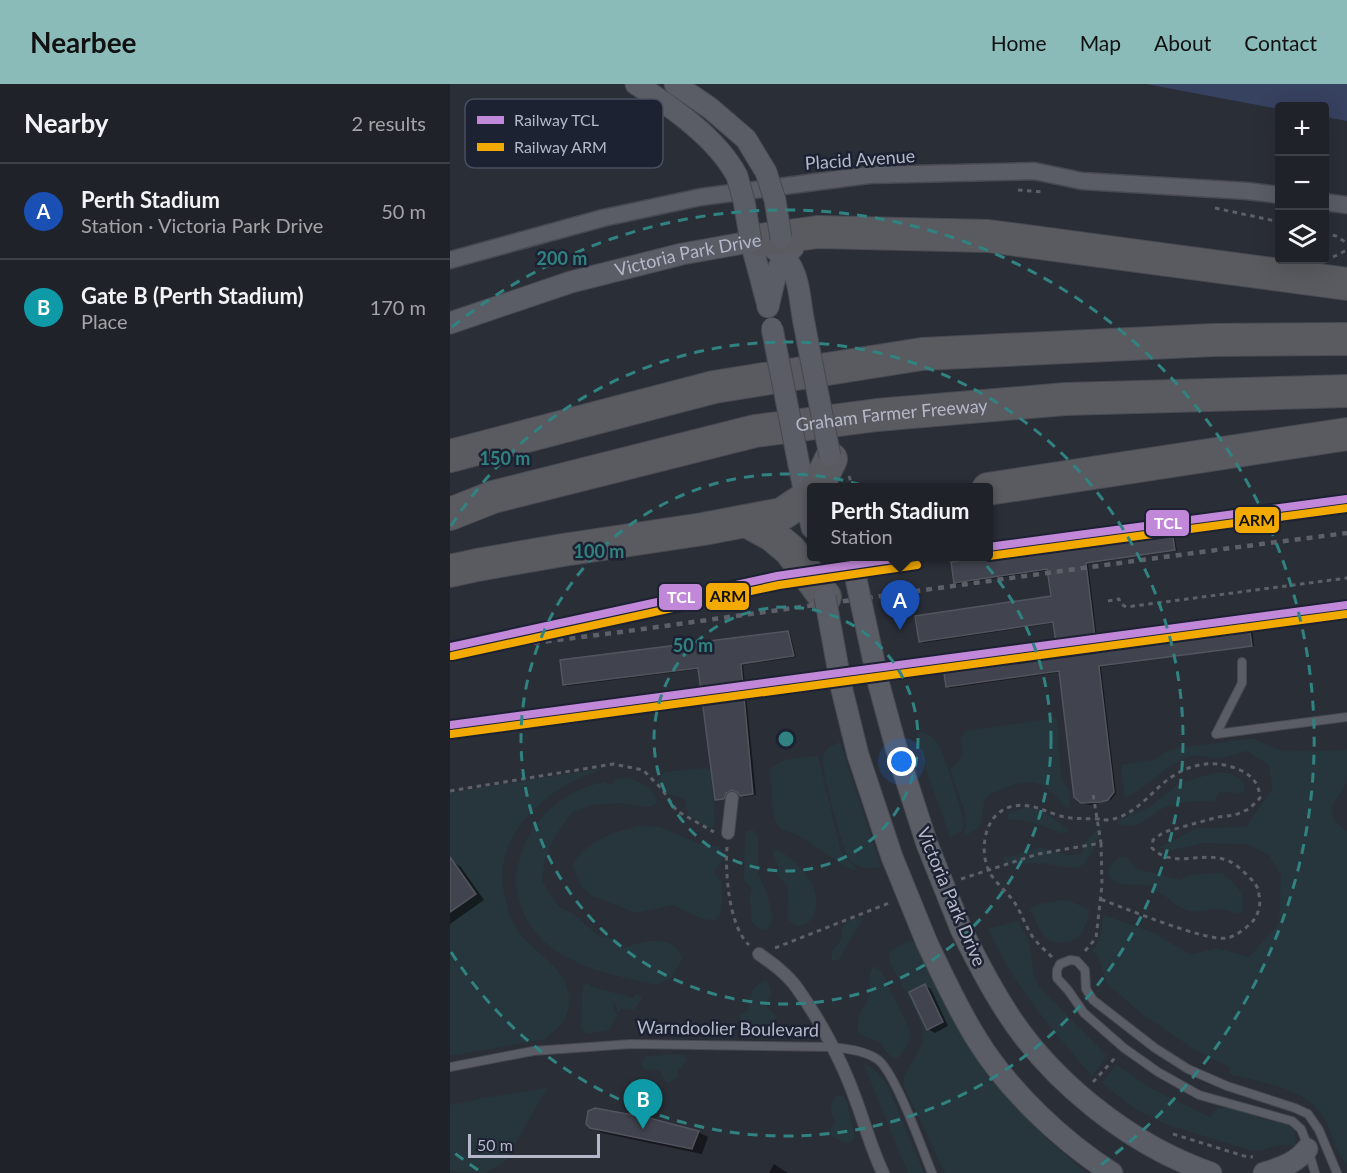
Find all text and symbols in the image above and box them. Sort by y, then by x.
text: Nearbee [30,25,137,59]
text: Home [991,30,1047,55]
text: Map [1080,30,1121,55]
text: About [1154,30,1211,55]
text: Contact [1244,30,1317,55]
legend [465,99,663,168]
map controls [1275,102,1329,264]
button: + [1275,102,1329,156]
text: Nearby [24,107,109,139]
text: Railway TCL [514,110,599,129]
text: 2 results [351,111,426,135]
text: Railway ARM [514,137,607,156]
street label: Placid Avenue [804,144,916,174]
button: − [1275,156,1329,210]
text: Perth Stadium [81,186,220,213]
text: A [37,199,50,223]
text: 50 m [381,199,426,223]
button: layers [1275,210,1329,264]
text: Station · Victoria Park Drive [81,213,323,237]
street label: Victoria Park Drive [612,228,763,281]
text: 200 m [537,247,587,269]
text: Gate B (Perth Stadium) [81,282,304,309]
text: B [37,295,50,319]
text: 170 m [370,295,426,319]
text: Place [81,309,128,333]
street label: Graham Farmer Freeway [794,394,989,436]
text: 150 m [480,447,530,469]
popup [807,483,993,561]
text: Perth Stadium [831,497,969,524]
line badge: ARM [1234,506,1280,534]
line badge: TCL [1145,509,1190,537]
text: ARM [1238,510,1275,529]
text: TCL [1154,513,1183,532]
text: Station [831,524,893,548]
text: 100 m [574,540,624,562]
pin: A [880,580,920,630]
line badge: ARM [705,582,750,611]
line badge: TCL [658,583,703,611]
text: ARM [709,586,746,605]
text: TCL [667,587,696,606]
text: 50 m [673,634,713,656]
centre of rings [776,729,796,749]
your location [887,747,916,776]
street label: Victoria Park Drive [913,824,991,969]
street label: Warndoolier Boulevard [637,1015,819,1041]
pin: B [624,1080,662,1129]
scale bar [468,1131,600,1158]
text: 50 m [477,1135,513,1154]

